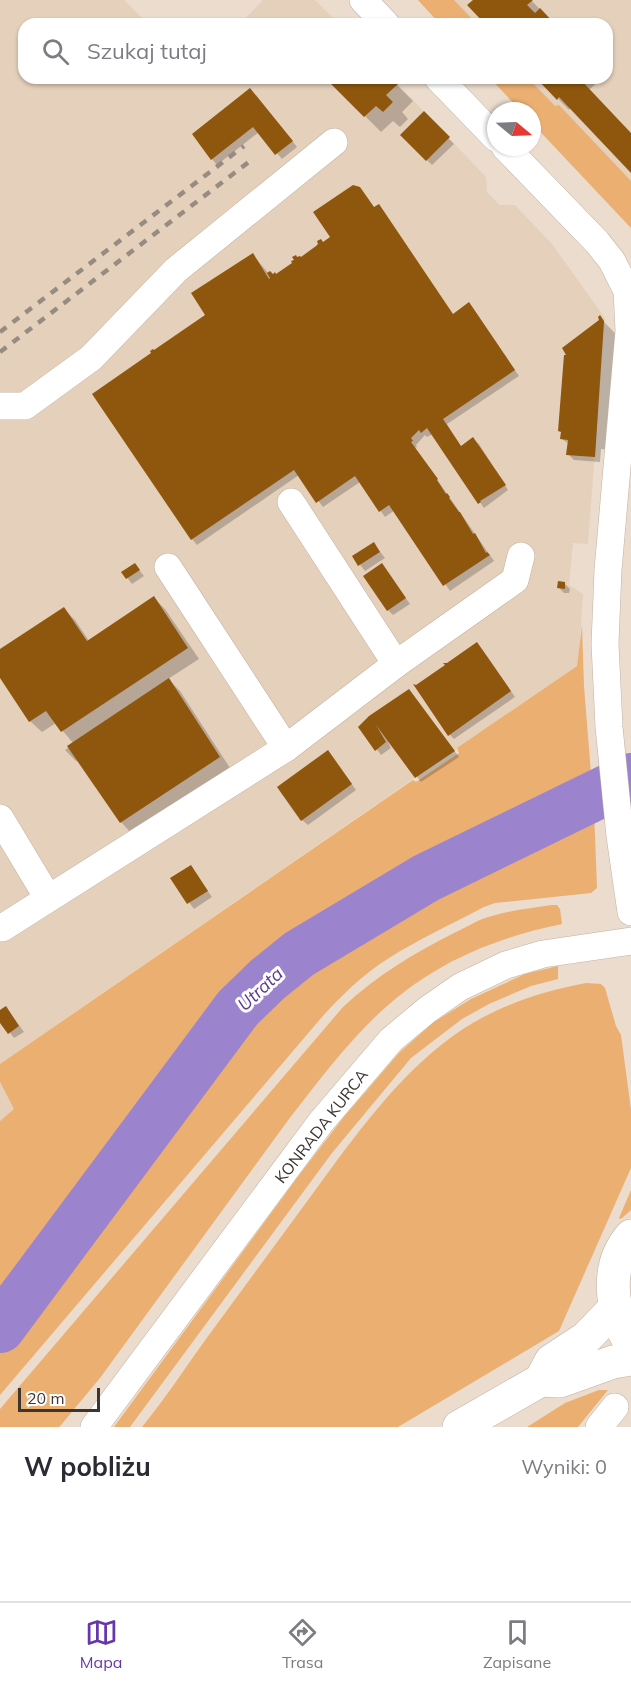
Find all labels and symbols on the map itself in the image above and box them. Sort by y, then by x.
north arrow [487,102,541,156]
water label: Utrata [232,962,288,1016]
street label: KONRADA KURCA [270,1065,372,1187]
scale bar [18,1385,100,1412]

